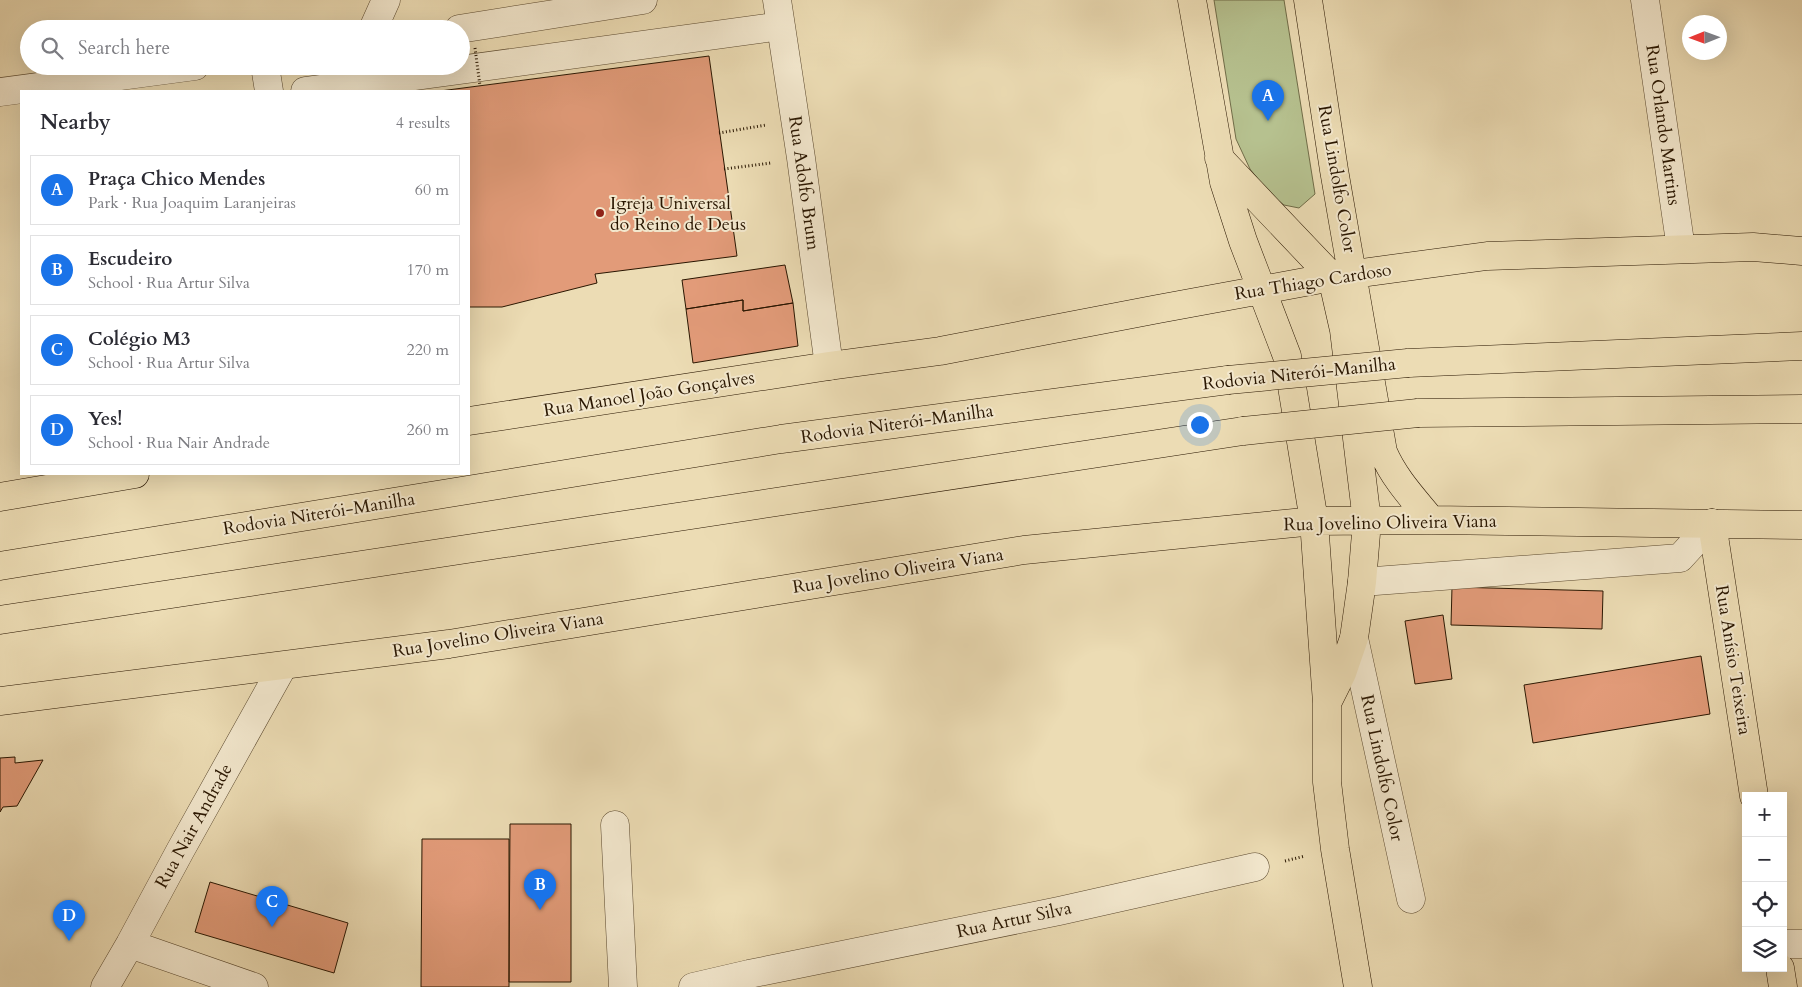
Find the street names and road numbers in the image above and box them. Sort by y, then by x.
street label: Rua Orlando Martins [1639,43,1687,207]
street label: Rua Lindolfo Color [1312,103,1362,255]
street label: Rua Adolfo Brum [782,114,826,253]
street label: Rua Thiago Cardoso [1233,257,1394,307]
street label: Rodovia Niterói-Manilha [1201,351,1397,397]
street label: Rua Manoel João Gonçalves [542,365,756,423]
street label: Rodovia Niterói-Manilha [799,398,995,450]
street label: Rodovia Niterói-Manilha [221,486,417,542]
street label: Rua Jovelino Oliveira Viana [1283,509,1497,537]
street label: Rua Jovelino Oliveira Viana [791,542,1006,600]
street label: Rua Anísio Teixeira [1709,583,1757,737]
street label: Rua Jovelino Oliveira Viana [391,606,606,664]
street label: Rua Lindolfo Color [1354,692,1410,844]
street label: Rua Nair Andrade [149,759,239,893]
street label: Rua Artur Silva [954,896,1074,944]

